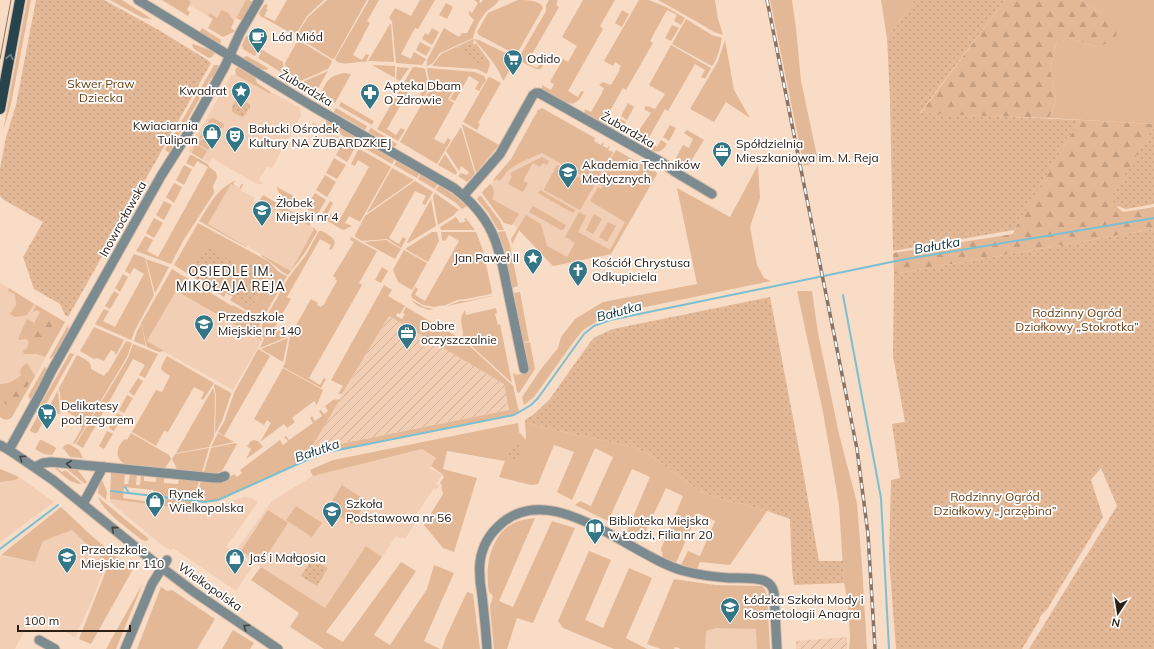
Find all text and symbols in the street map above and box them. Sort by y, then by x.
cafe icon: Lód Miód [247,26,269,54]
place label: Lód Miód [272,29,323,44]
supermarket icon: Odido [502,48,524,76]
place label: Odido [527,51,561,66]
one-way arrow [5,54,13,60]
street label: Żubardzka [277,66,336,109]
park label: Skwer Praw Dziecka [67,76,135,105]
place label: Apteka Dbam O Zdrowie [384,78,461,107]
place icon: Kwadrat [230,80,252,108]
pharmacy icon: Apteka Dbam O Zdrowie [359,82,381,110]
place label: Kwadrat [179,83,227,98]
street label: Żubardzka [599,108,658,151]
place label: Kwiaciarnia Tulipan [133,118,198,147]
place label: Bałucki Ośrodek Kultury NA ŻUBARDZKIEJ [249,121,391,150]
shop icon: Kwiaciarnia Tulipan [201,122,223,150]
theatre icon: Bałucki Ośrodek Kultury NA ŻUBARDZKIEJ [224,125,246,153]
place label: Spółdzielnia Mieszkaniowa im. M. Reja [736,136,879,165]
office icon: Spółdzielnia Mieszkaniowa im. M. Reja [711,140,733,168]
place label: Akademia Techników Medycznych [582,157,701,186]
school or university icon: Akademia Techników Medycznych [557,161,579,189]
street label: Inowrocławska [96,178,149,259]
place label: Żłobek Miejski nr 4 [276,195,338,224]
school or university icon: Żłobek Miejski nr 4 [251,199,273,227]
water label: Bałutka [913,233,961,257]
place icon: Jan Paweł II [522,247,544,275]
place label: Jan Paweł II [454,250,519,265]
place label: Kościół Chrystusa Odkupiciela [592,255,690,284]
church icon: Kościół Chrystusa Odkupiciela [567,259,589,287]
district label: OSIEDLE IM. MIKOŁAJA REJA [176,263,286,294]
water label: Bałutka [595,297,644,325]
park label: Rodzinny Ogród Działkowy „Stokrotka” [1015,305,1139,334]
place label: Przedszkole Miejskie nr 140 [218,309,301,338]
school or university icon: Przedszkole Miejskie nr 140 [193,313,215,341]
place label: Dobre oczyszczalnie [421,318,497,347]
office icon: Dobre oczyszczalnie [396,322,418,350]
place label: Delikatesy pod zegarem [61,398,134,427]
supermarket icon: Delikatesy pod zegarem [36,402,58,430]
water label: Bałutka [293,435,342,465]
one-way arrow [19,456,26,463]
one-way arrow [66,460,72,469]
place label: Rynek Wielkopolska [169,486,244,515]
park label: Rodzinny Ogród Działkowy „Jarzębina” [933,489,1057,518]
shop icon: Rynek Wielkopolska [144,490,166,518]
place label: Szkoła Podstawowa nr 56 [346,496,452,525]
school or university icon: Szkoła Podstawowa nr 56 [321,500,343,528]
place label: Biblioteka Miejska w Łodzi, Filia nr 20 [609,513,713,542]
library icon: Biblioteka Miejska w Łodzi, Filia nr 20 [584,517,606,545]
one-way arrow [111,527,118,534]
place label: Przedszkole Miejskie nr 110 [81,542,164,571]
school or university icon: Przedszkole Miejskie nr 110 [56,546,78,574]
shop icon: Jaś i Małgosia [224,547,246,575]
place label: Jaś i Małgosia [249,550,326,565]
street label: Wielkopolska [175,559,245,614]
place label: Łódzka Szkoła Mody i Kosmetologii Anagra [743,592,864,621]
north arrow [1098,593,1138,633]
school or university icon: Łódzka Szkoła Mody i Kosmetologii Anagra [719,596,741,624]
scale bar [18,607,130,633]
text: 100 m [24,613,59,628]
text: N [1110,615,1121,630]
one-way arrow [243,624,250,632]

